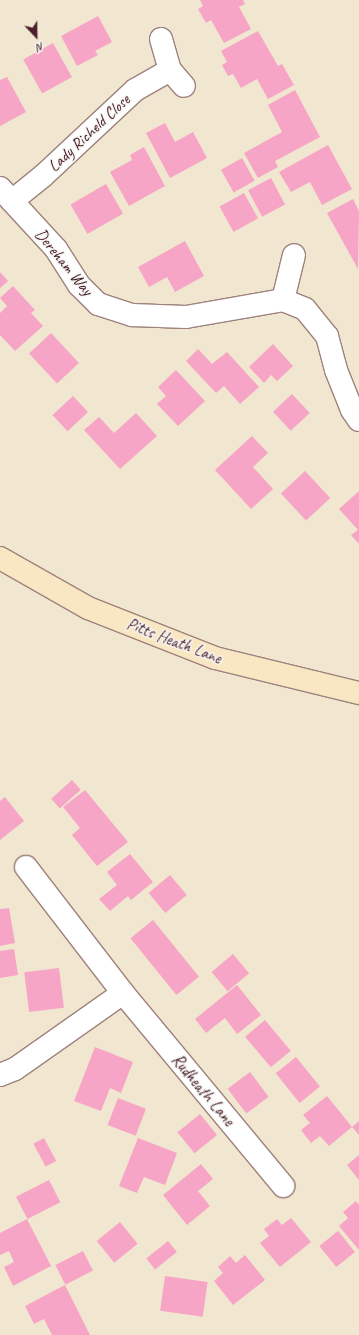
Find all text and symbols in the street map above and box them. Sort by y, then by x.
north arrow [16,16,56,56]
text: N [35,39,46,55]
street label: Lady Richeld Close [44,90,134,176]
street label: Dereham Way [31,224,97,300]
street label: Pitts Heath Lane [124,614,224,668]
street label: Rudheath Lane [167,1050,239,1130]

